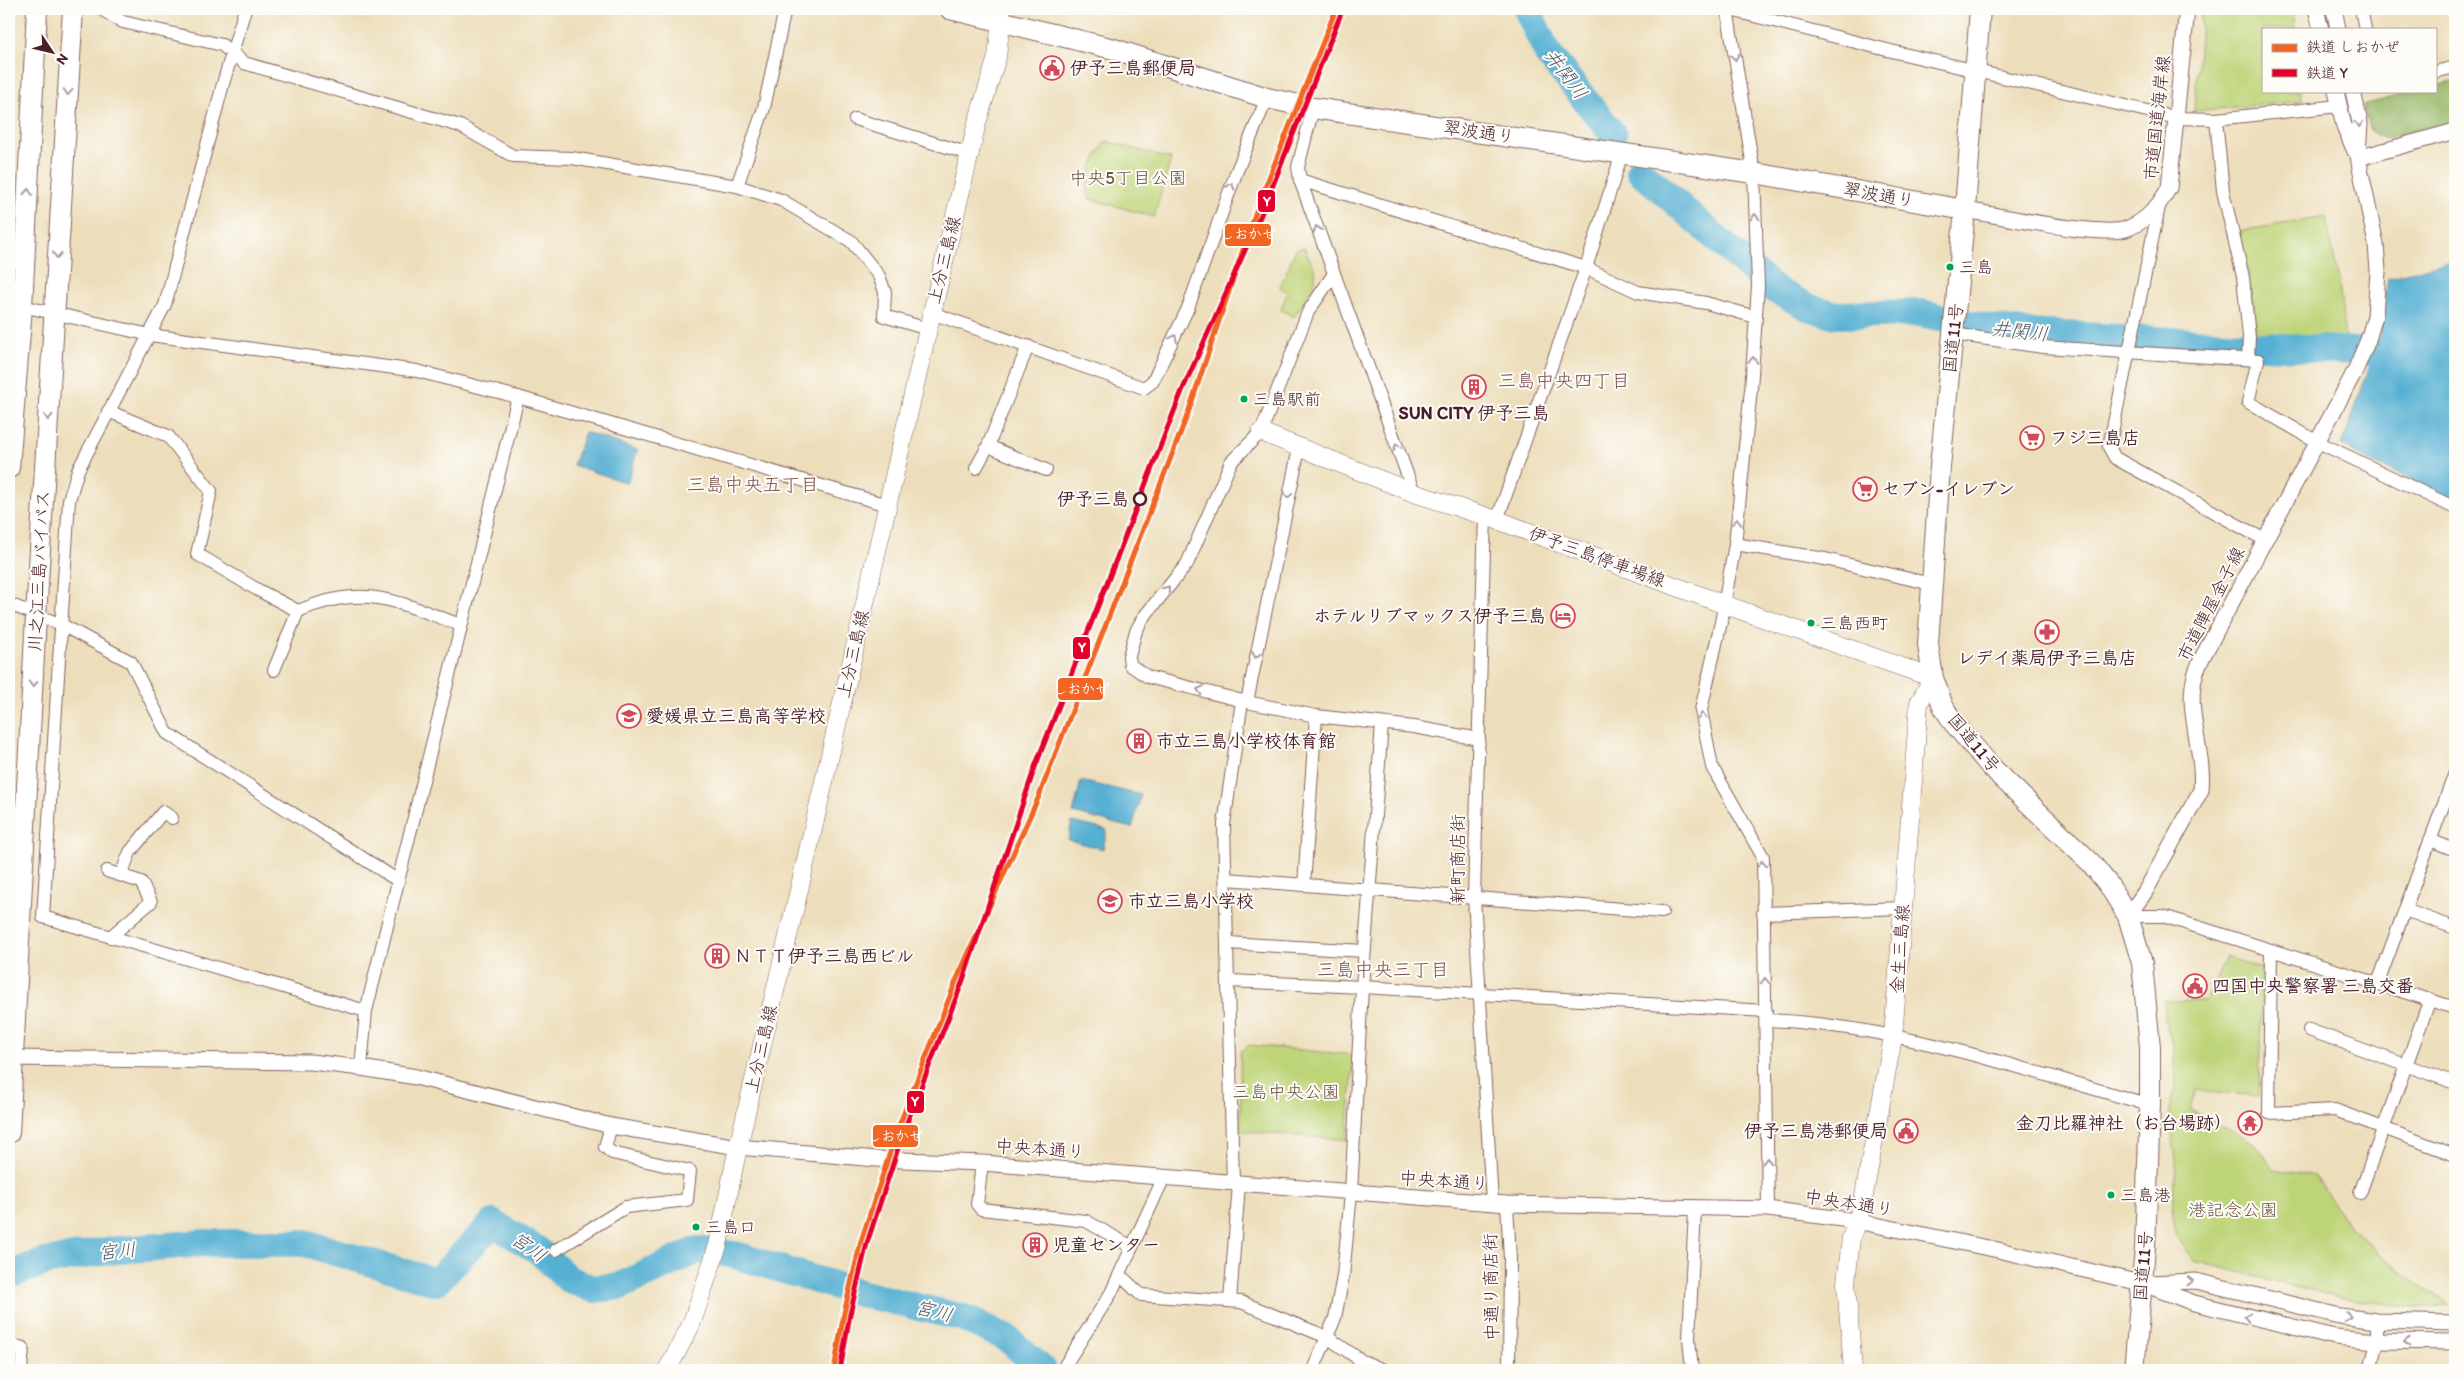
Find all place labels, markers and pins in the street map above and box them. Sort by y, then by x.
public building icon: 伊予三島郵便局 [1039,55,1065,81]
place label: 伊予三島郵便局 [1070,57,1196,79]
place label: 三島 [1959,257,1993,277]
marker: 三島 [1945,262,1955,272]
building icon: SUN CITY 伊予三島 [1461,374,1487,400]
place label: 三島駅前 [1253,389,1321,409]
marker: 三島駅前 [1239,394,1249,404]
place label: SUN CITY 伊予三島 [1399,402,1549,424]
supermarket icon: フジ三島店 [2019,425,2045,451]
place label: フジ三島店 [2050,427,2140,449]
supermarket icon: セブン-イレブン [1852,476,1878,502]
place label: セブン-イレブン [1882,478,2015,500]
place label: 伊予三島 [1057,488,1129,510]
marker: 伊予三島 [1133,492,1147,506]
hotel icon: ホテルリブマックス伊予三島 [1550,603,1576,629]
place label: ホテルリブマックス伊予三島 [1313,605,1546,627]
place label: 三島西町 [1820,613,1888,633]
marker: 三島西町 [1806,618,1816,628]
pharmacy icon: レデイ薬局伊予三島店 [2034,619,2060,645]
place label: レデイ薬局伊予三島店 [1957,647,2137,669]
school or university icon: 愛媛県立三島高等学校 [616,703,642,729]
place label: 愛媛県立三島高等学校 [646,705,826,727]
building icon: 市立三島小学校体育館 [1126,728,1152,754]
place label: 市立三島小学校体育館 [1156,730,1336,752]
school or university icon: 市立三島小学校 [1097,888,1123,914]
place label: 市立三島小学校 [1128,890,1254,912]
building icon: ＮＴＴ伊予三島西ビル [704,943,730,969]
place label: ＮＴＴ伊予三島西ビル [734,945,914,967]
public building icon: 四国中央警察署 三島交番 [2182,973,2208,999]
place label: 四国中央警察署 三島交番 [2212,975,2414,997]
temple icon: 金刀比羅神社（お台場跡） [2237,1110,2263,1136]
place label: 金刀比羅神社（お台場跡） [2016,1112,2232,1134]
public building icon: 伊予三島港郵便局 [1893,1118,1919,1144]
place label: 伊予三島港郵便局 [1744,1120,1888,1142]
place label: 三島港 [2120,1185,2171,1205]
marker: 三島港 [2106,1190,2116,1200]
place label: 三島口 [705,1217,756,1237]
marker: 三島口 [691,1222,701,1232]
building icon: 児童センター [1022,1232,1048,1258]
place label: 児童センター [1052,1234,1160,1256]

